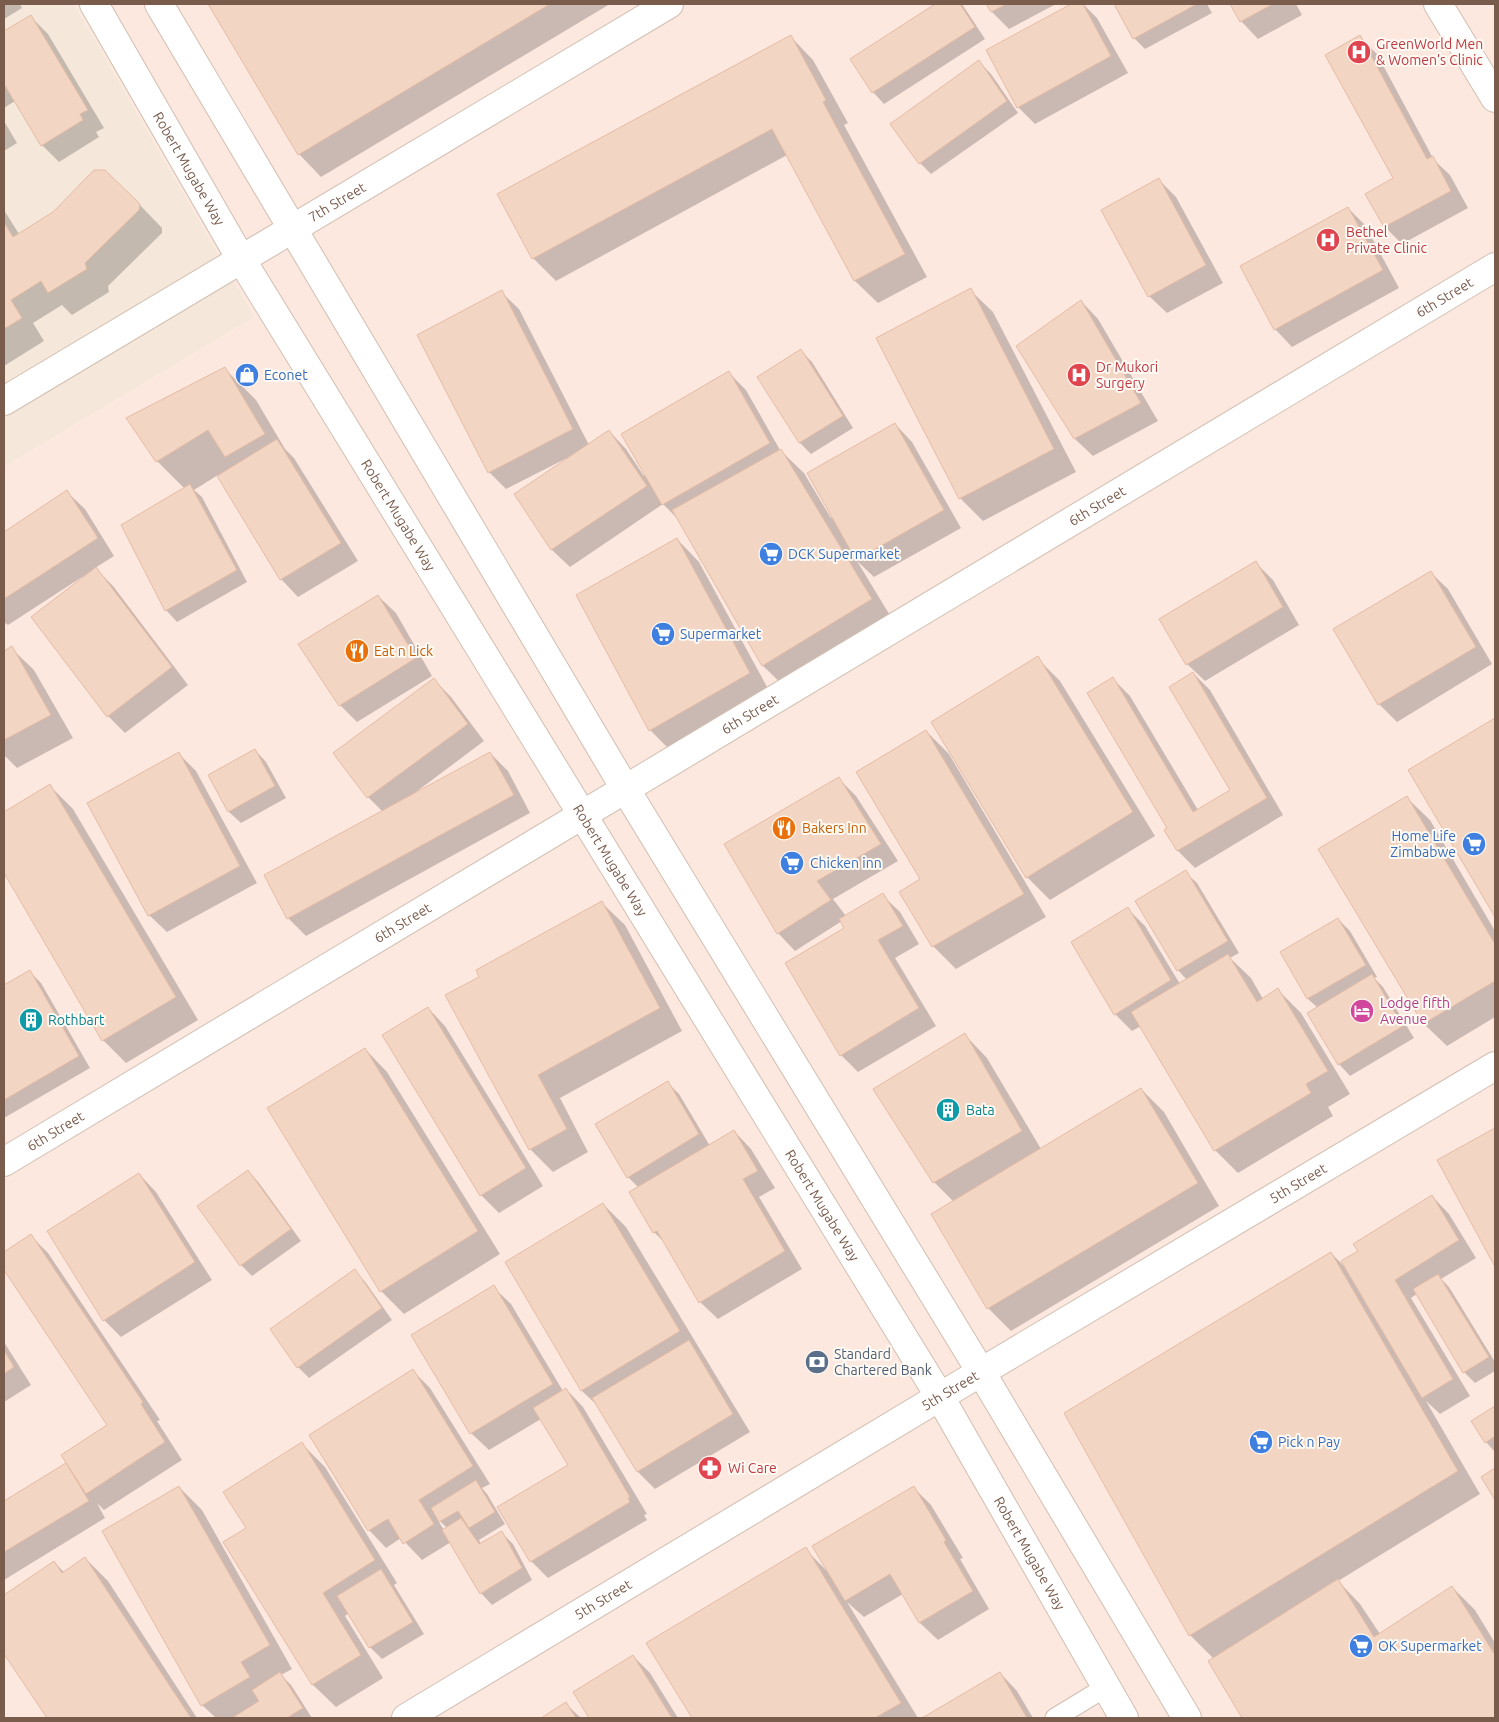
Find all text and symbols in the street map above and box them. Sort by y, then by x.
place label: GreenWorld Men & Women’s Clinic [1376,36,1483,68]
hospital icon: GreenWorld Men & Women’s Clinic [1346,39,1372,65]
street label: Robert Mugabe Way [150,109,228,228]
street label: 7th Street [306,179,369,225]
place label: Bethel Private Clinic [1346,224,1428,256]
hospital icon: Bethel Private Clinic [1315,227,1341,253]
street label: 6th Street [1413,274,1476,321]
place label: Dr Mukori Surgery [1096,359,1158,391]
shop icon: Econet [234,362,260,388]
hospital icon: Dr Mukori Surgery [1066,362,1092,388]
place label: Econet [264,367,308,383]
street label: Robert Mugabe Way [358,456,439,574]
street label: 6th Street [1066,482,1129,529]
supermarket icon: DCK Supermarket [758,541,784,567]
place label: DCK Supermarket [788,546,900,562]
supermarket icon: Supermarket [650,621,676,647]
place label: Supermarket [680,626,762,642]
restaurant icon: Eat n Lick [344,638,370,664]
place label: Eat n Lick [374,643,433,659]
street label: 6th Street [718,691,782,738]
street label: Robert Mugabe Way [570,802,651,919]
restaurant icon: Bakers Inn [771,815,797,841]
place label: Bakers Inn [802,820,867,836]
place label: Home Life Zimbabwe [1390,828,1456,860]
supermarket icon: Home Life Zimbabwe [1461,831,1487,857]
supermarket icon: Chicken inn [779,850,805,876]
place label: Chicken inn [810,855,882,871]
street label: 6th Street [371,899,435,946]
place label: Lodge fifth Avenue [1380,995,1450,1027]
hotel icon: Lodge fifth Avenue [1349,998,1375,1024]
building icon: Rothbart [18,1007,44,1033]
place label: Rothbart [48,1012,105,1028]
building icon: Bata [935,1097,961,1123]
place label: Bata [966,1102,995,1118]
street label: 6th Street [24,1108,87,1154]
street label: Robert Mugabe Way [782,1147,863,1264]
street label: 5th Street [1267,1160,1330,1206]
place label: Standard Chartered Bank [834,1346,932,1378]
bank icon: Standard Chartered Bank [804,1349,830,1375]
street label: 5th Street [919,1367,982,1414]
supermarket icon: Pick n Pay [1248,1429,1274,1455]
place label: Pick n Pay [1278,1434,1340,1450]
pharmacy icon: Wi Care [697,1455,723,1481]
place label: Wi Care [728,1460,777,1476]
street label: Robert Mugabe Way [991,1494,1068,1613]
street label: 5th Street [572,1576,635,1623]
supermarket icon: OK Supermarket [1348,1633,1374,1659]
place label: OK Supermarket [1378,1638,1482,1654]

